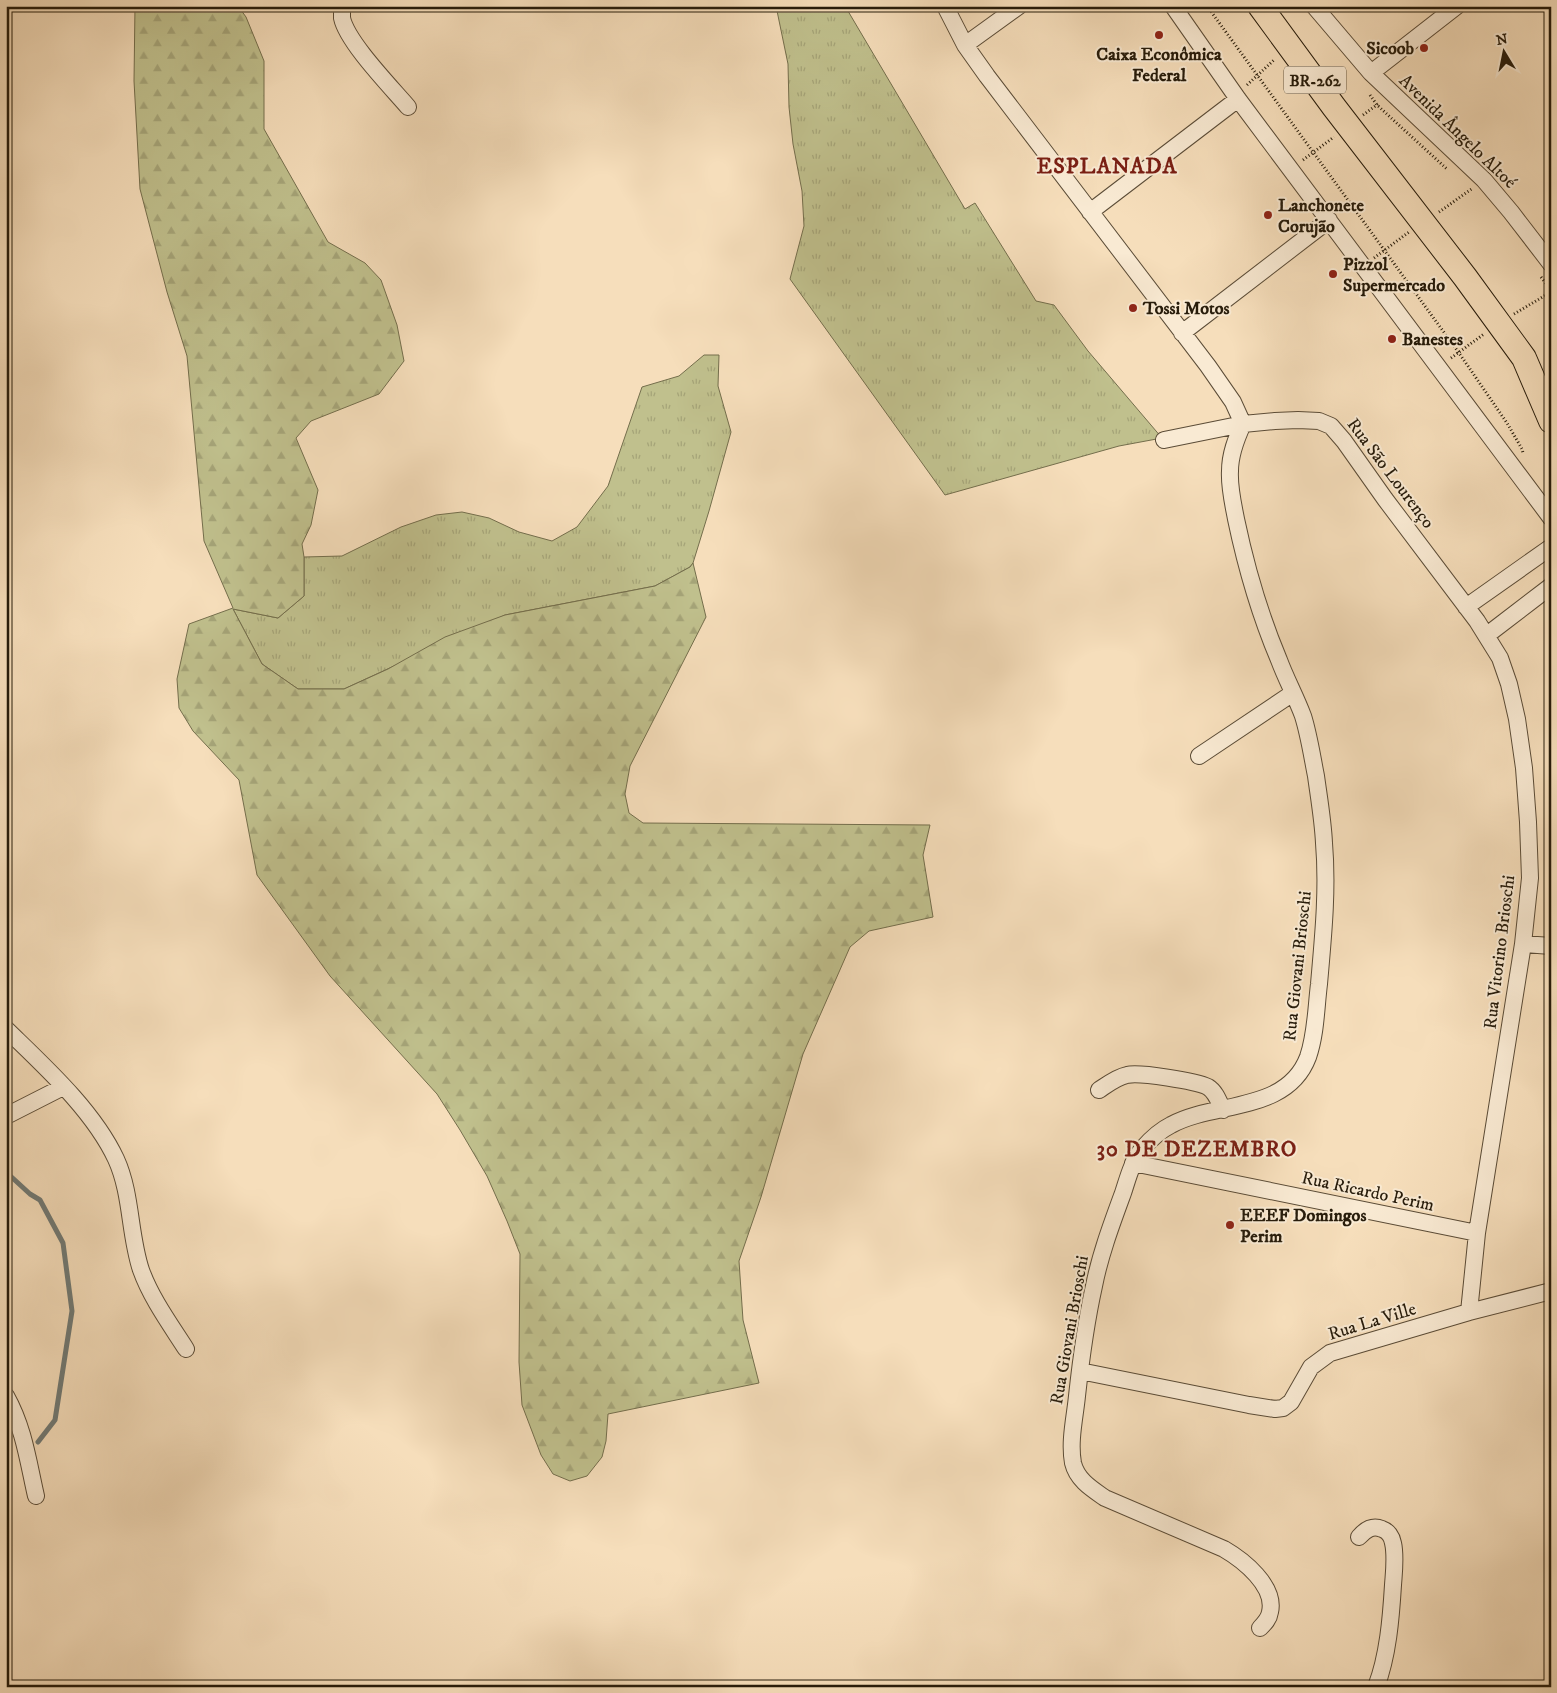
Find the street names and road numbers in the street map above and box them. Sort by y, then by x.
road number: BR-262 [1284,66,1346,94]
street label: Avenida Ângelo Altoé [1394,69,1522,194]
street label: Rua São Lourenço [1342,414,1439,533]
street label: Rua Vitorino Brioschi [1480,874,1520,1030]
street label: Rua Giovani Brioschi [1279,890,1317,1042]
street label: Rua Ricardo Perim [1300,1167,1436,1217]
street label: Rua Giovani Brioschi [1046,1254,1094,1406]
street label: Rua La Ville [1326,1298,1419,1346]

